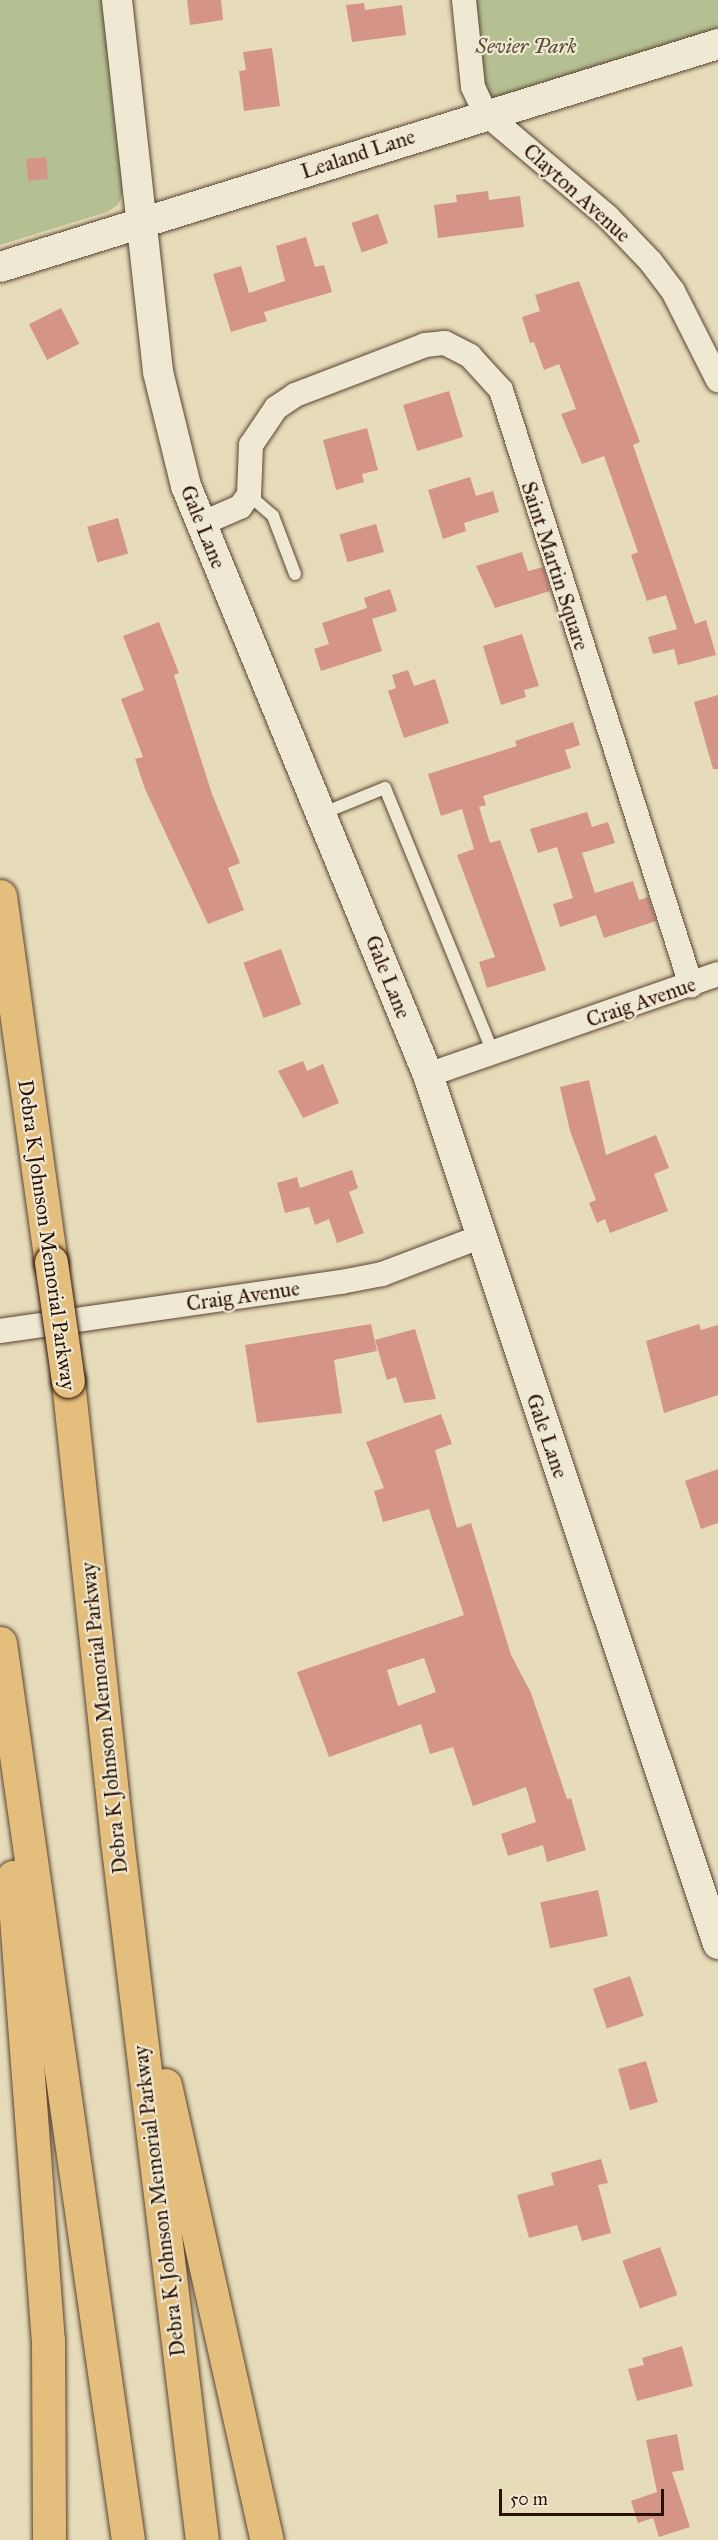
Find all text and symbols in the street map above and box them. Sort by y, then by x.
park label: Sevier Park [475,33,577,59]
street label: Lealand Lane [298,124,418,184]
street label: Clayton Avenue [518,138,636,248]
street label: Saint Martin Square [516,478,594,654]
street label: Gale Lane [175,482,231,572]
street label: Gale Lane [360,932,416,1022]
street label: Craig Avenue [583,971,699,1033]
street label: Debra K Johnson Memorial Parkway [13,1078,81,1392]
street label: Craig Avenue [185,1276,301,1316]
street label: Gale Lane [521,1390,573,1482]
street label: Debra K Johnson Memorial Parkway [75,1561,133,1875]
street label: Debra K Johnson Memorial Parkway [127,2044,191,2358]
scale bar [502,2477,667,2515]
text: 50 m [510,2488,548,2510]

